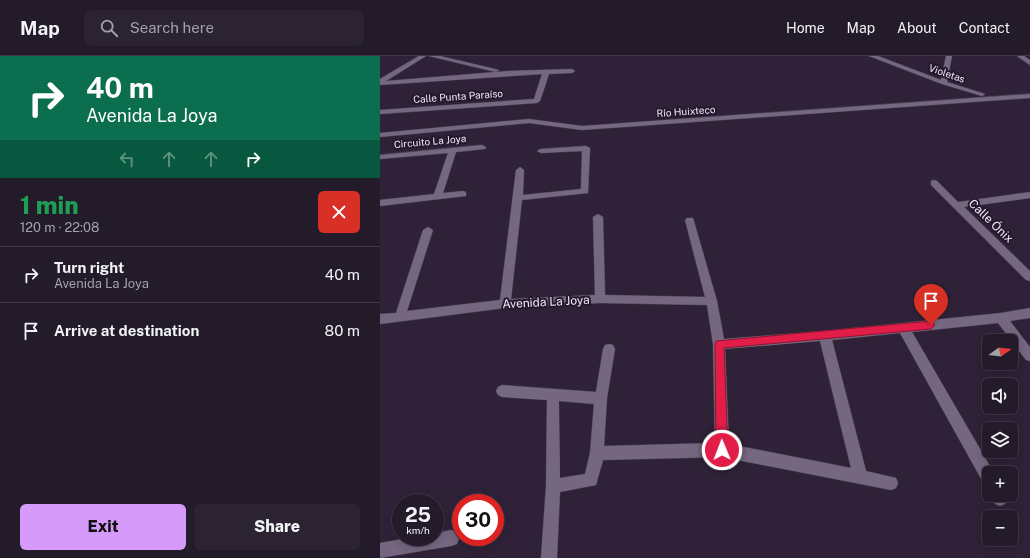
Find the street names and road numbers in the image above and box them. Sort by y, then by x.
street label: Violetas [927,61,967,85]
street label: Calle Punta Paraíso [413,87,504,105]
street label: Río Huixteco [656,103,716,119]
street label: Circuito La Joya [393,132,467,150]
street label: Calle Ónix [966,196,1016,246]
street label: Avenida La Joya [502,293,590,311]

